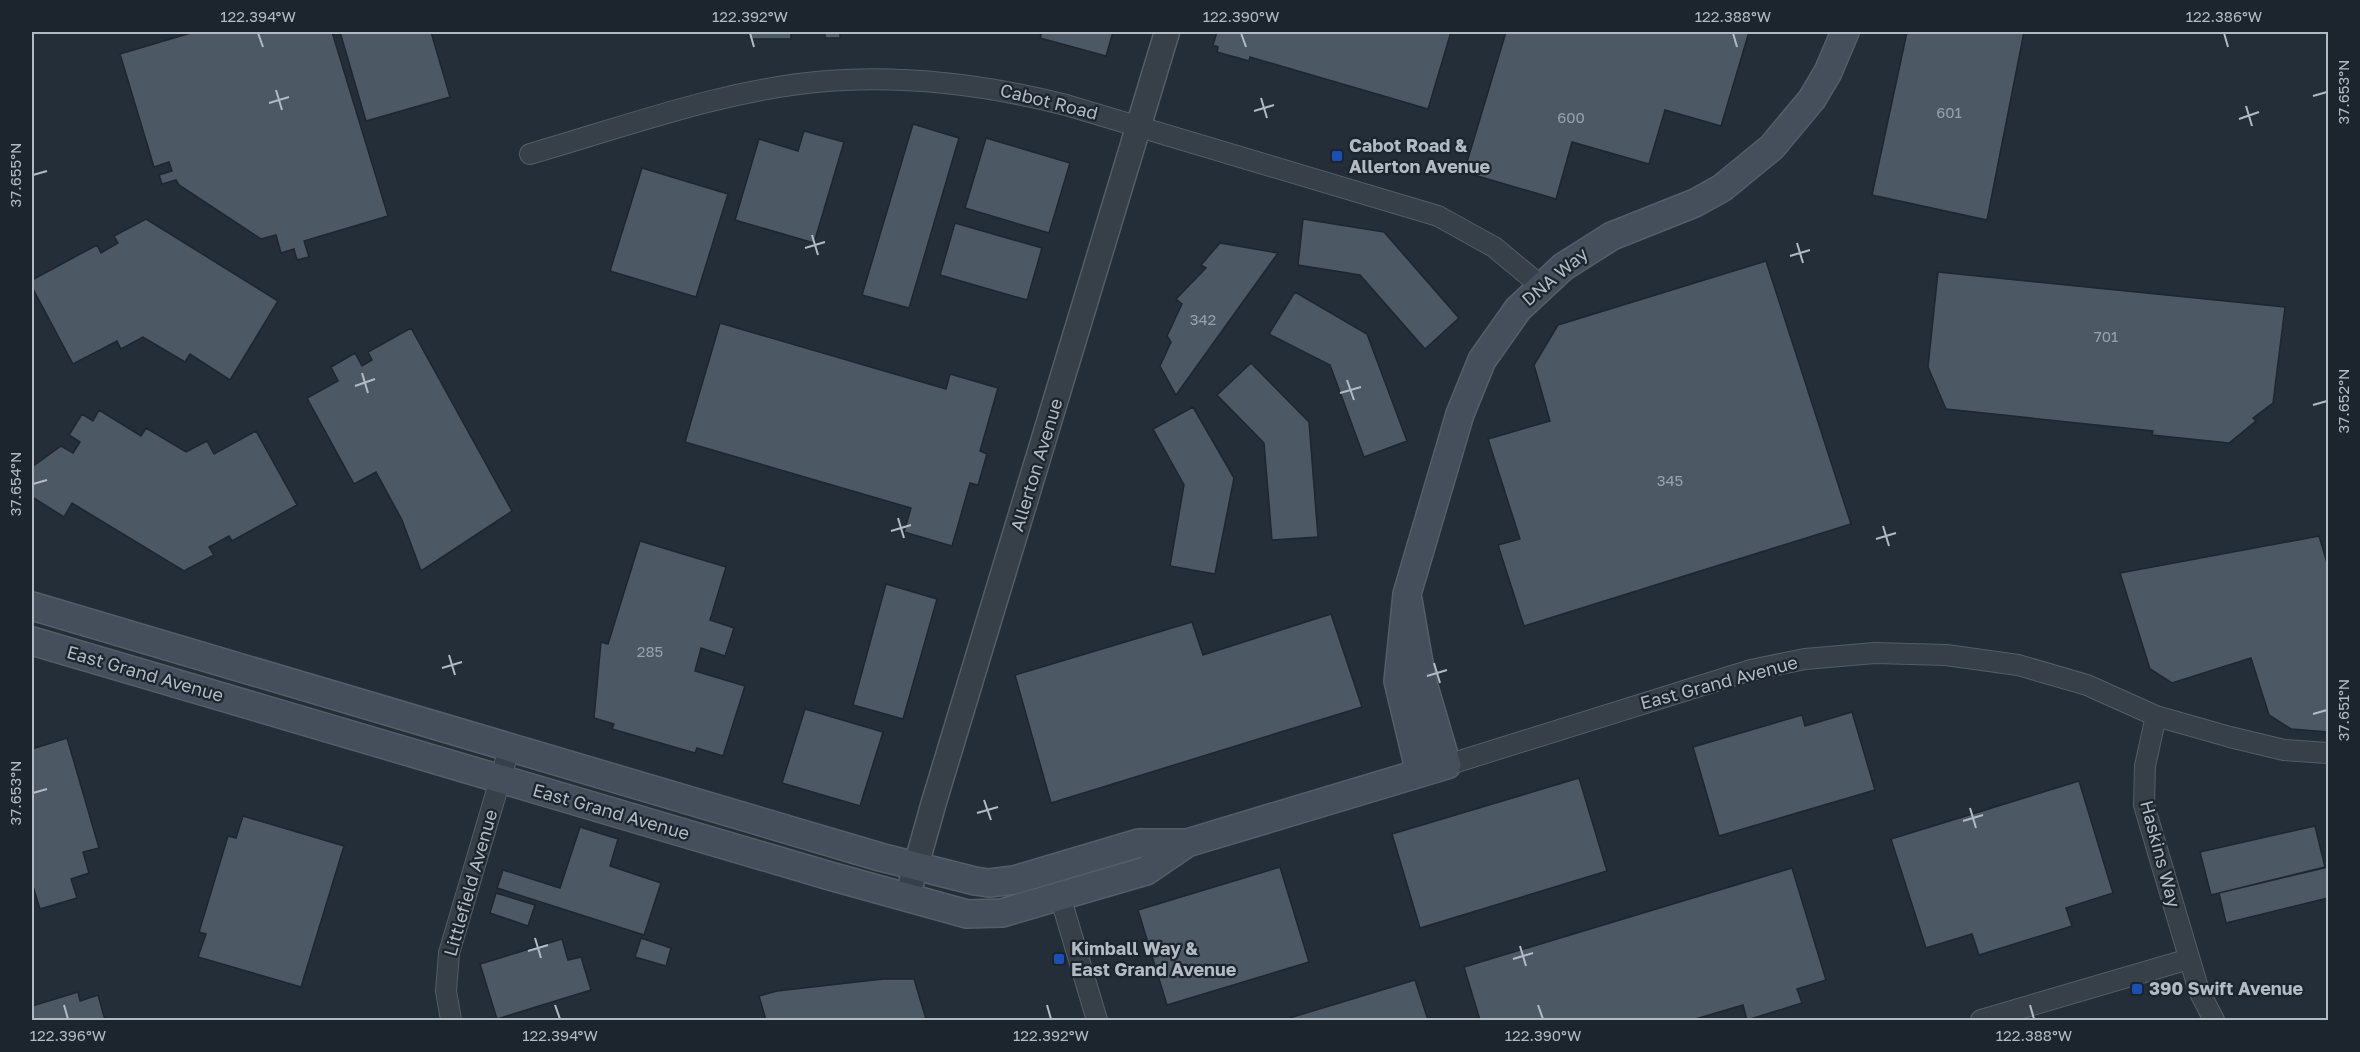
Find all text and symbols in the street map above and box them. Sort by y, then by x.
text: 122.394°W [220,7,296,25]
text: 122.392°W [712,7,788,25]
text: 122.390°W [1203,7,1279,25]
text: 122.388°W [1695,7,1771,25]
text: 122.386°W [2186,7,2262,25]
text: 37.653°N [2334,59,2352,125]
street label: Cabot Road [998,78,1100,124]
house number: 601 [1936,103,1962,121]
house number: 600 [1557,108,1585,126]
place label: Cabot Road & Allerton Avenue [1349,134,1490,177]
text: 37.655°N [6,143,24,207]
marker: Cabot Road & Allerton Avenue [1330,149,1344,163]
street label: DNA Way [1517,242,1592,310]
house number: 342 [1190,310,1216,328]
house number: 701 [2094,327,2118,345]
text: 37.652°N [2334,369,2352,433]
street label: Allerton Avenue [1005,396,1067,534]
text: 37.654°N [6,452,24,516]
house number: 345 [1657,471,1683,489]
street label: East Grand Avenue [64,640,226,706]
house number: 285 [637,642,663,660]
street label: East Grand Avenue [1638,650,1800,714]
text: 37.651°N [2334,679,2352,741]
text: 37.653°N [6,760,24,826]
street label: East Grand Avenue [530,778,692,844]
street label: Haskins Way [2136,798,2186,910]
street label: Littlefield Avenue [439,807,502,959]
place label: Kimball Way & East Grand Avenue [1071,937,1237,980]
marker: Kimball Way & East Grand Avenue [1052,952,1066,966]
place label: 390 Swift Avenue [2149,977,2303,999]
marker: 390 Swift Avenue [2130,982,2144,996]
text: 122.396°W [30,1026,106,1044]
text: 122.394°W [522,1026,598,1044]
text: 122.392°W [1013,1026,1089,1044]
text: 122.390°W [1505,1026,1581,1044]
text: 122.388°W [1996,1026,2072,1044]

